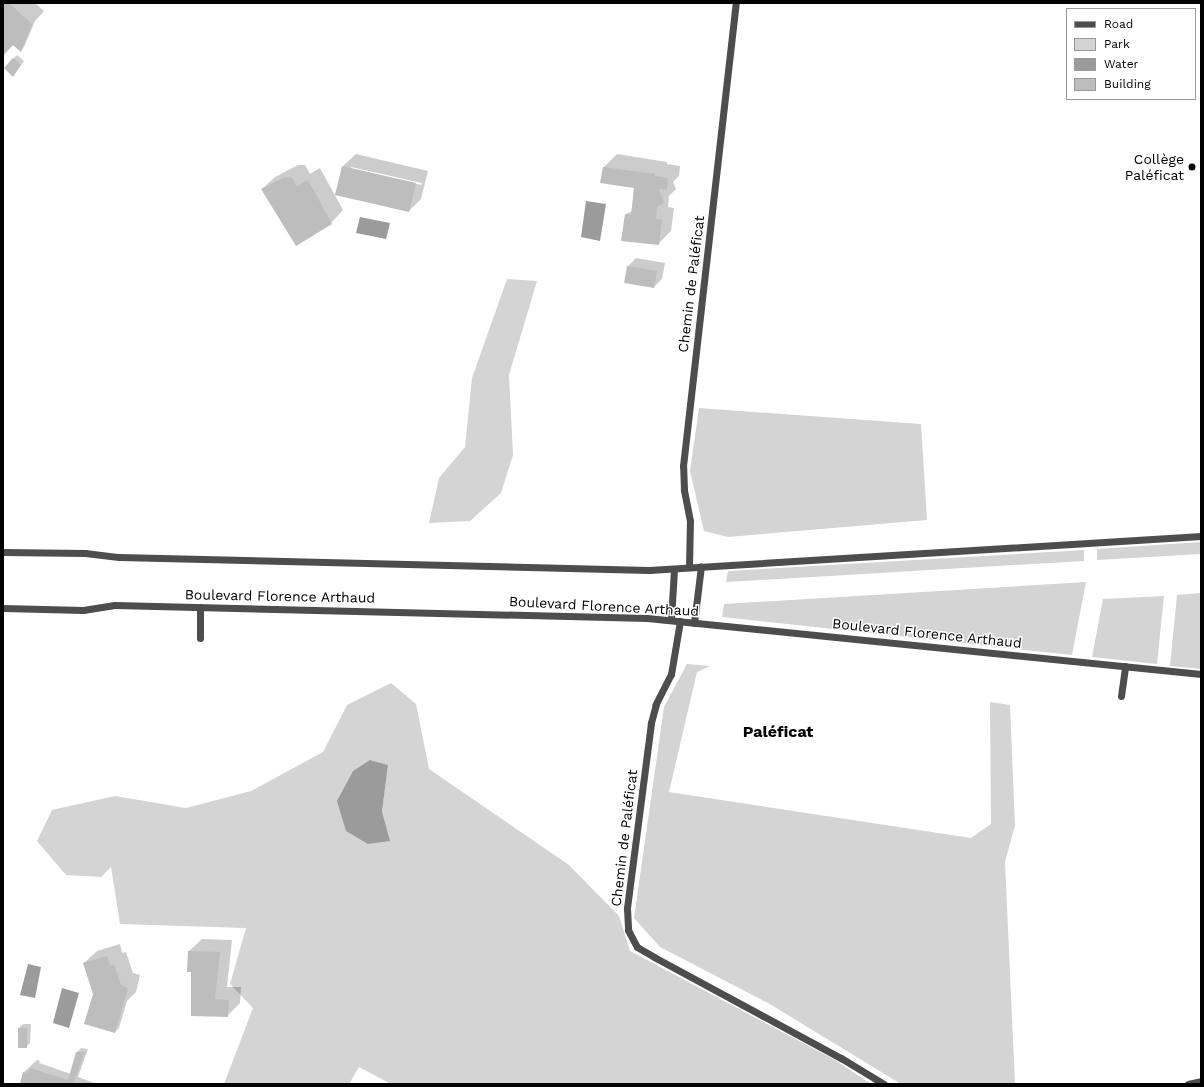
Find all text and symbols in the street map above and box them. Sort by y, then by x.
legend [1066,8,1196,100]
text: Road [1104,17,1133,31]
text: Park [1104,37,1130,51]
text: Water [1104,57,1138,71]
text: Building [1104,77,1151,91]
place label: Collège Paléficat [1125,151,1184,184]
marker: Collège Paléficat [1187,162,1197,172]
street label: Chemin de Paléficat [674,215,708,353]
street label: Boulevard Florence Arthaud [184,586,376,606]
street label: Boulevard Florence Arthaud [508,593,700,619]
street label: Boulevard Florence Arthaud [831,615,1023,651]
district label: Paléficat [743,722,813,742]
street label: Chemin de Paléficat [607,769,641,907]

